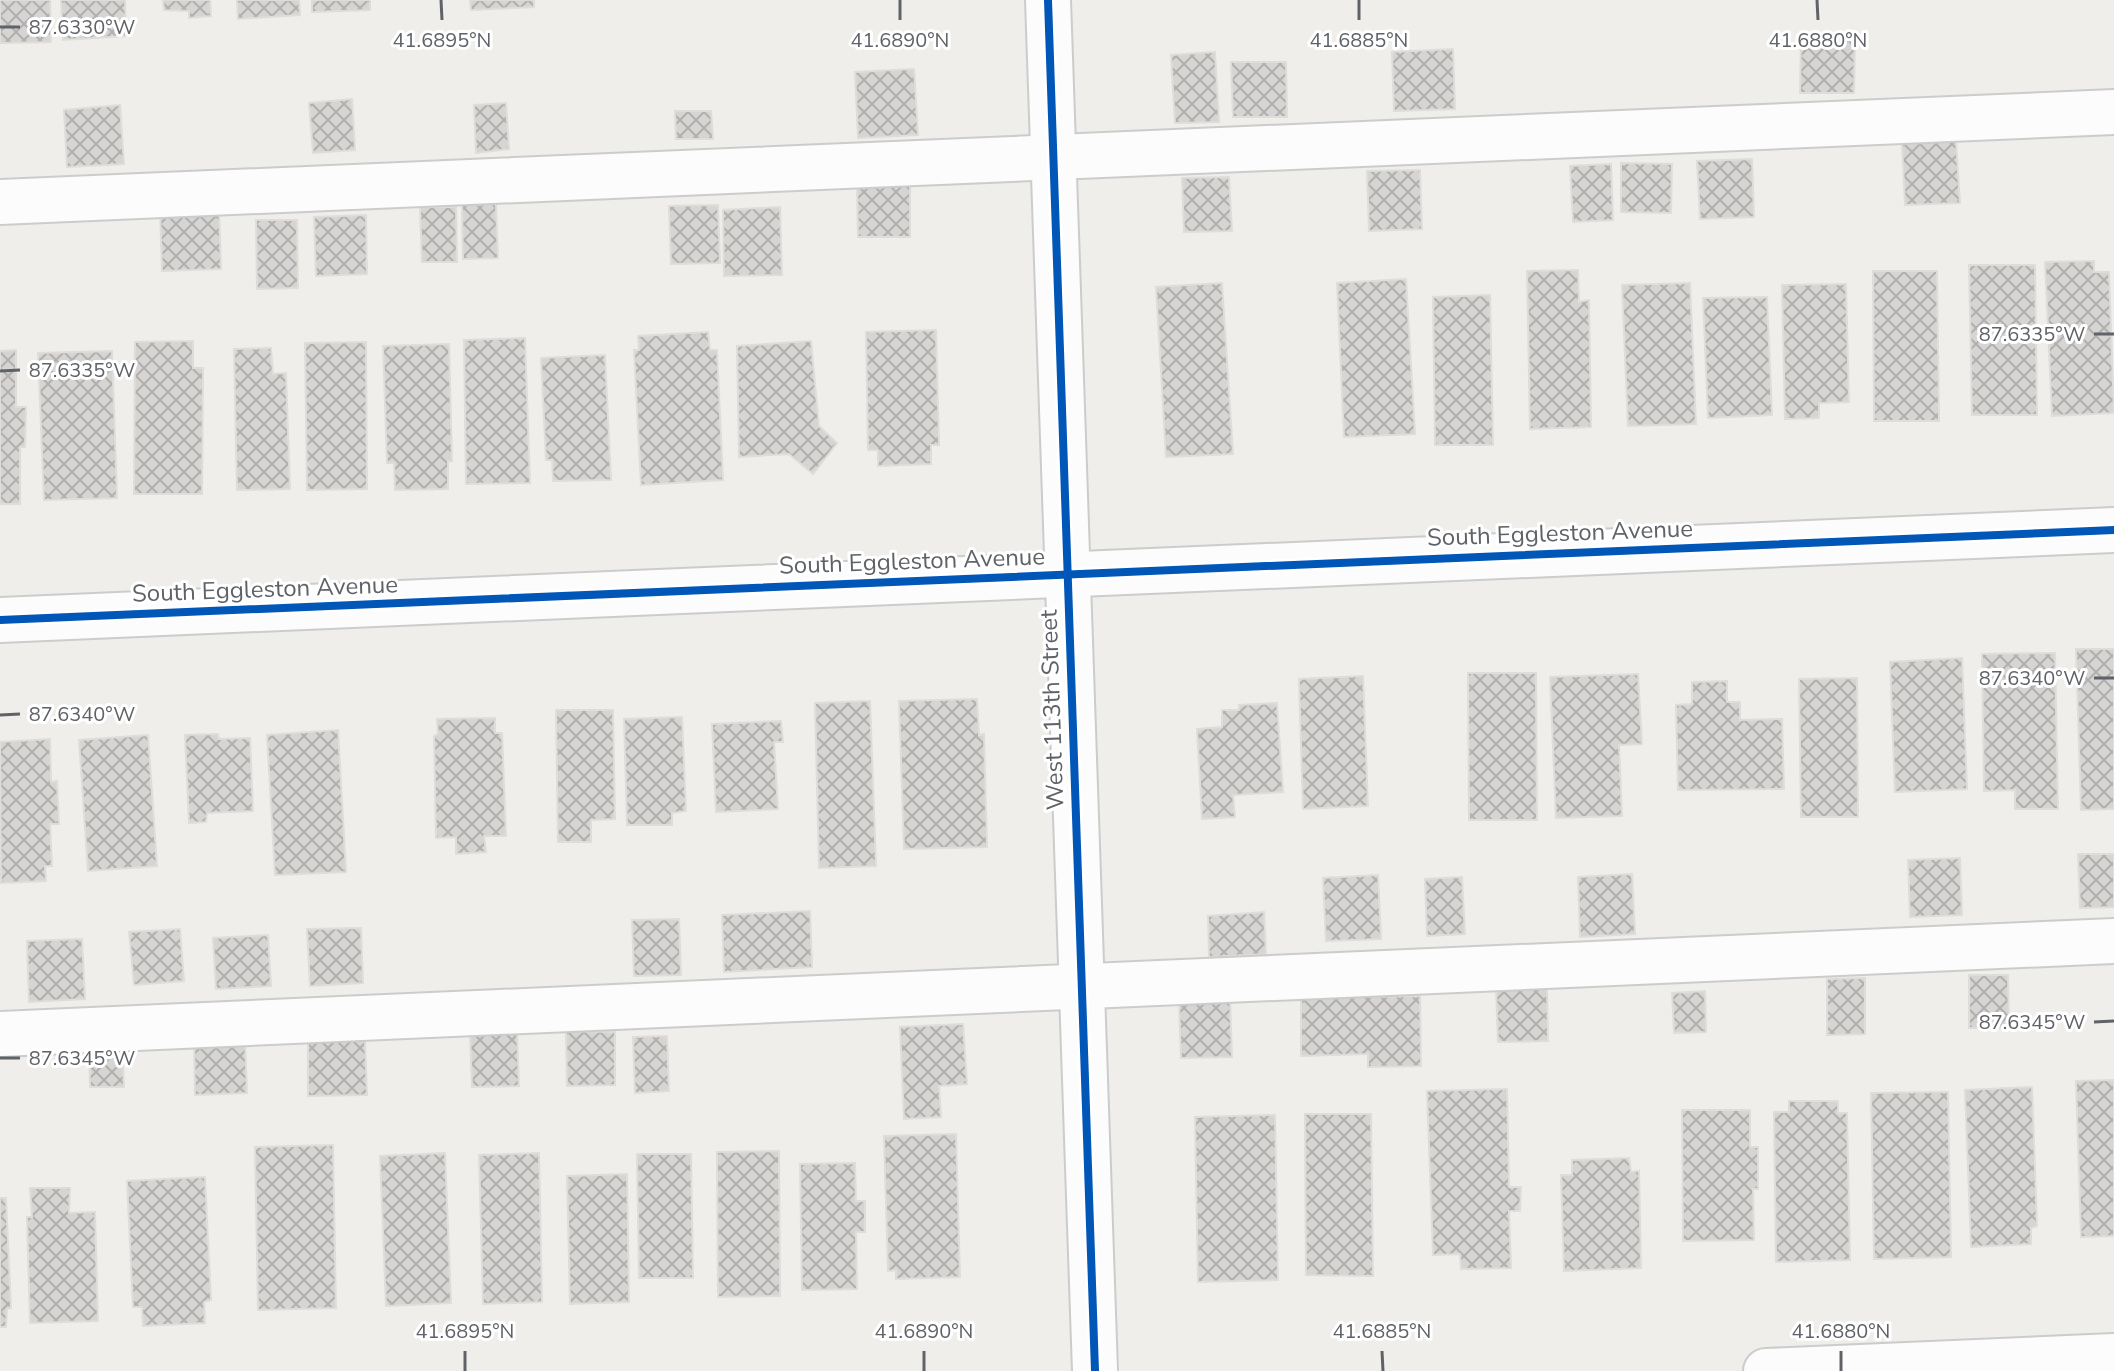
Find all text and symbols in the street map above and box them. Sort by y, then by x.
text: 87.6330°W [29,14,135,41]
text: 41.6895°N [393,27,491,54]
text: 41.6890°N [851,27,949,54]
text: 41.6885°N [1310,27,1408,54]
text: 41.6880°N [1769,27,1867,54]
text: 87.6335°W [1979,321,2085,348]
text: 87.6335°W [29,357,135,384]
street label: South Eggleston Avenue [1426,512,1694,554]
street label: South Eggleston Avenue [778,540,1046,582]
street label: South Eggleston Avenue [131,568,399,610]
street label: West 113th Street [1032,609,1071,811]
text: 87.6340°W [1979,665,2085,692]
text: 87.6340°W [29,701,135,728]
text: 87.6345°W [1979,1009,2085,1036]
text: 87.6345°W [29,1045,135,1072]
text: 41.6895°N [416,1318,514,1345]
text: 41.6890°N [875,1318,973,1345]
text: 41.6885°N [1333,1318,1431,1345]
text: 41.6880°N [1792,1318,1890,1345]

